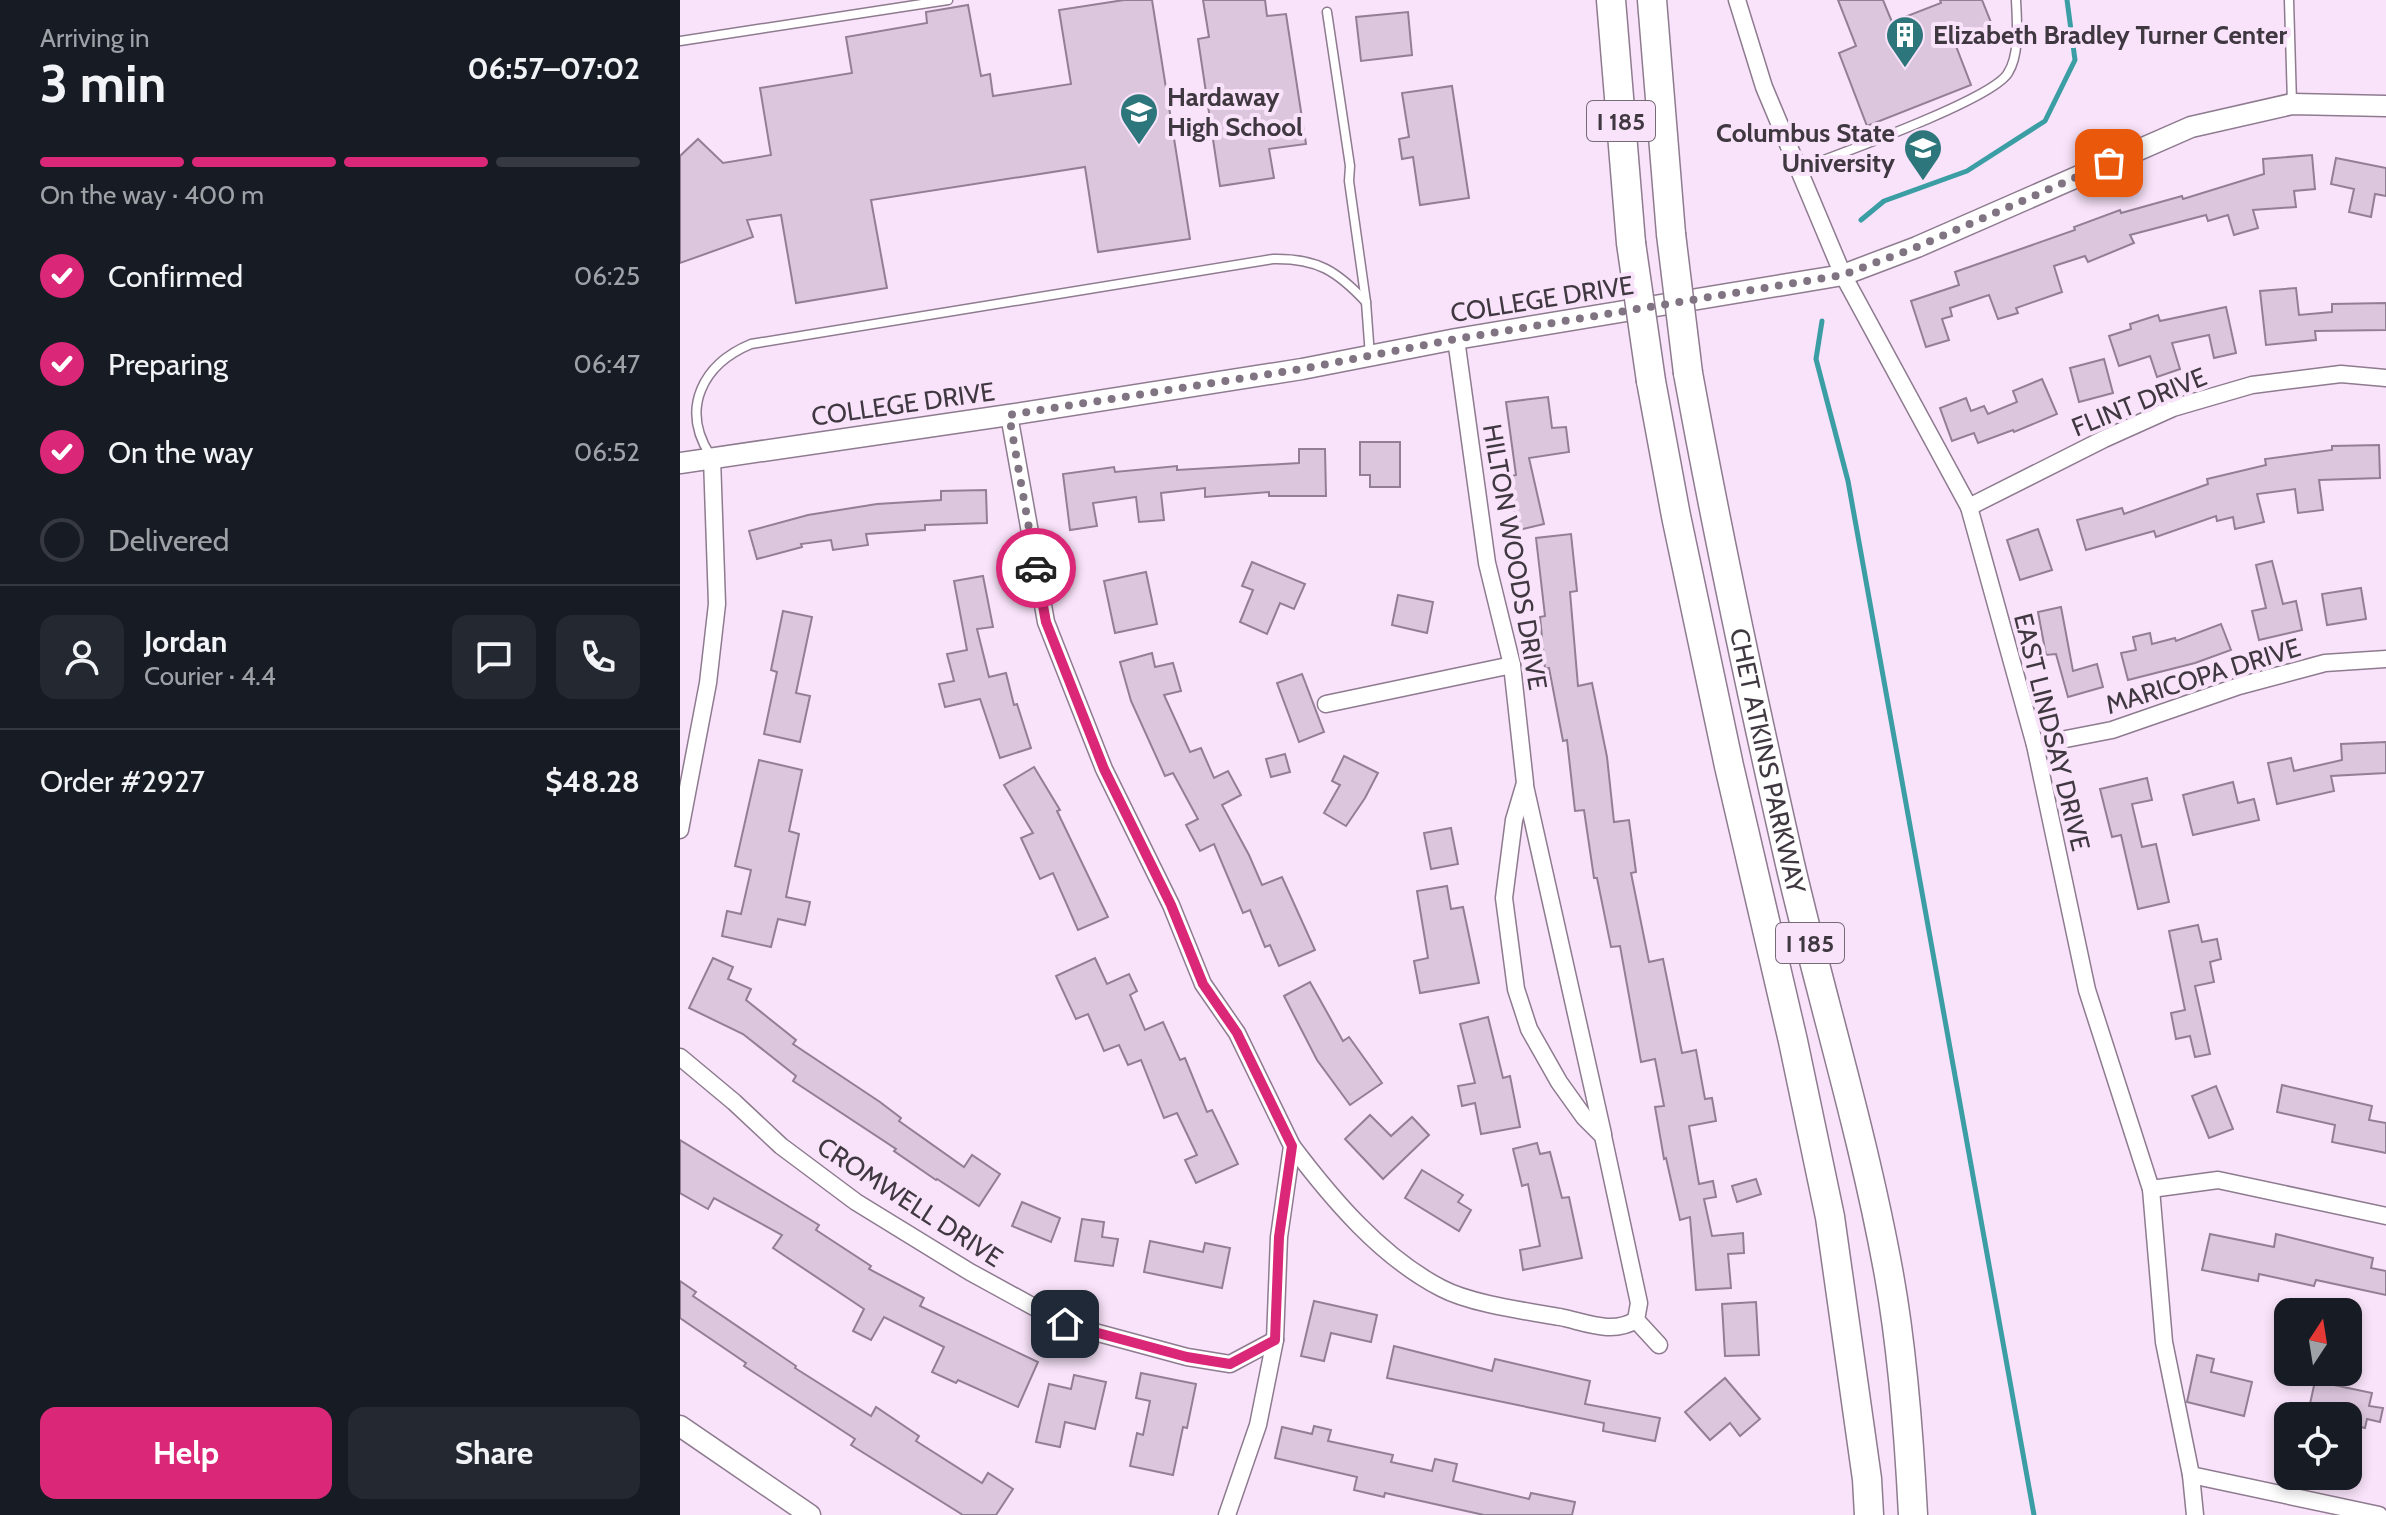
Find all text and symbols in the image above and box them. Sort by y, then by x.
building icon: Elizabeth Bradley Turner Center [1884,14,1926,69]
place label: Elizabeth Bradley Turner Center [1933,19,2287,51]
text: Arriving in [40,22,150,54]
text: 06:57–07:02 [468,50,640,87]
text: 3 min [40,52,166,115]
place label: Hardaway High School [1167,81,1303,143]
school or university icon: Hardaway High School [1118,91,1160,146]
road number: I 185 [1587,101,1655,141]
place label: Columbus State University [1716,117,1895,179]
school or university icon: Columbus State University [1902,127,1944,182]
pin [2075,129,2143,197]
icon: bag [2087,141,2131,185]
text: On the way · 400 m [40,179,264,211]
icon: check [40,254,84,298]
text: Confirmed [108,258,243,295]
text: 06:25 [574,260,640,292]
street label: COLLEGE DRIVE [1448,269,1636,329]
icon: check [40,342,84,386]
text: Preparing [108,346,228,383]
text: 06:47 [574,348,640,380]
street label: FLINT DRIVE [2067,360,2211,444]
street label: COLLEGE DRIVE [809,375,997,433]
street label: HILTON WOODS DRIVE [1476,421,1554,693]
icon: check [40,430,84,474]
text: On the way [108,434,253,471]
text: 06:52 [574,436,640,468]
text: Delivered [108,522,229,559]
courier [996,528,1076,608]
icon: car [1014,546,1058,590]
street label: EAST LINDSAY DRIVE [2007,610,2097,854]
button: person [40,615,124,699]
button: chat [452,615,536,699]
button: phone [556,615,640,699]
text: Jordan [144,623,227,660]
street label: CHET ATKINS PARKWAY [1723,625,1813,897]
street label: MARICOPA DRIVE [2102,631,2304,721]
text: Courier · 4.4 [144,660,276,692]
text: Order #2927 [40,763,205,800]
text: $48.28 [545,763,640,800]
road number: I 185 [1776,923,1844,963]
street label: CROMWELL DRIVE [811,1130,1009,1274]
pin [1031,1290,1099,1358]
north arrow [2274,1298,2362,1386]
map controls [2274,1298,2362,1490]
icon: home [1043,1302,1087,1346]
button: locate [2274,1402,2362,1490]
button: Help [40,1407,332,1499]
button: Share [348,1407,640,1499]

